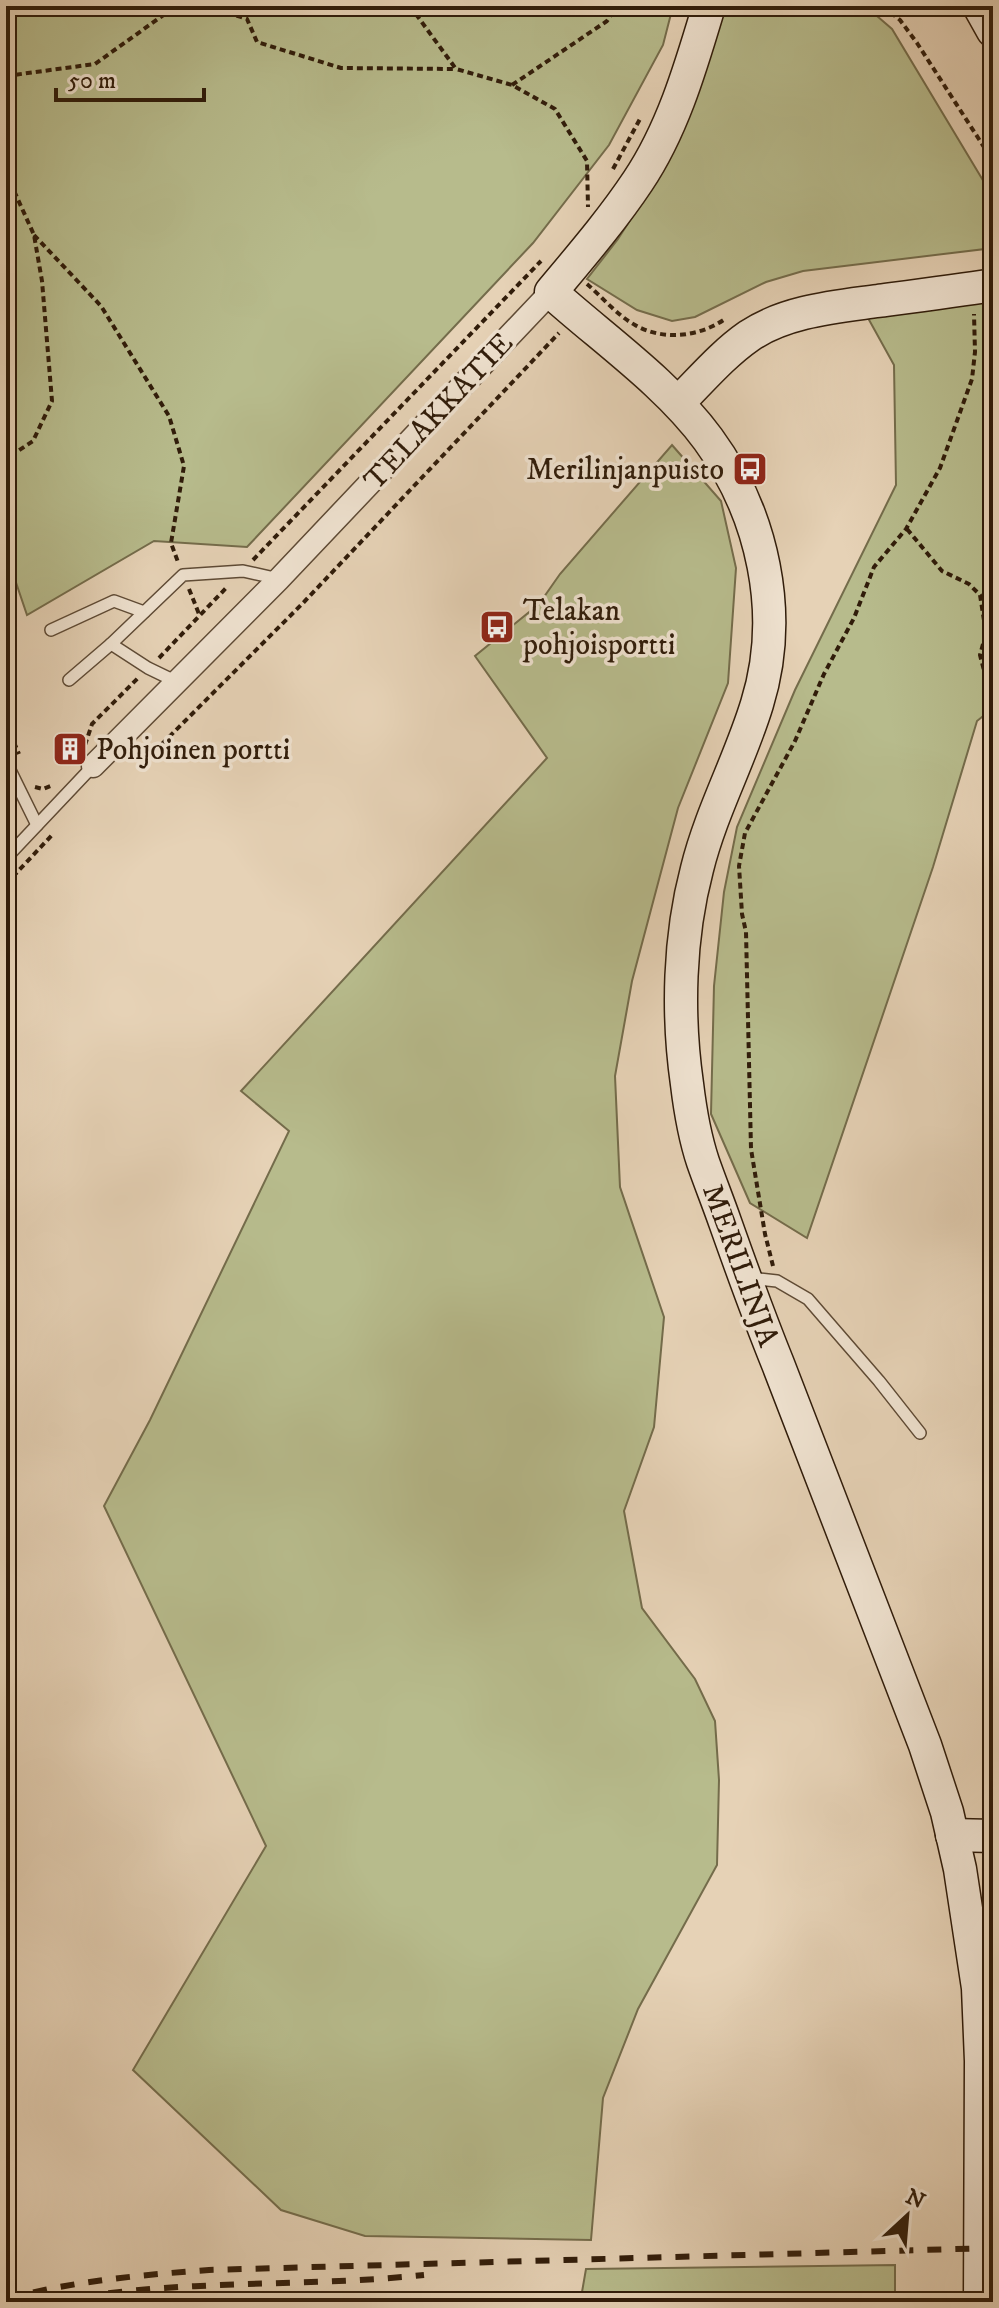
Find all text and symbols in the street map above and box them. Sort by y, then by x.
scale bar [56,52,204,102]
text: 50 m [68,66,116,96]
street label: TELAKKATIE [357,326,522,499]
bus stop icon: Merilinjanpuisto [731,450,769,488]
place label: Merilinjanpuisto [526,452,724,489]
place label: Telakan pohjoisportti [522,593,675,664]
bus stop icon: Telakan pohjoisportti [478,608,516,646]
building icon: Pohjoinen portti [51,730,89,768]
place label: Pohjoinen portti [96,732,290,769]
street label: MERILINJA [693,1179,786,1353]
north arrow [867,2176,947,2256]
text: N [901,2183,929,2215]

